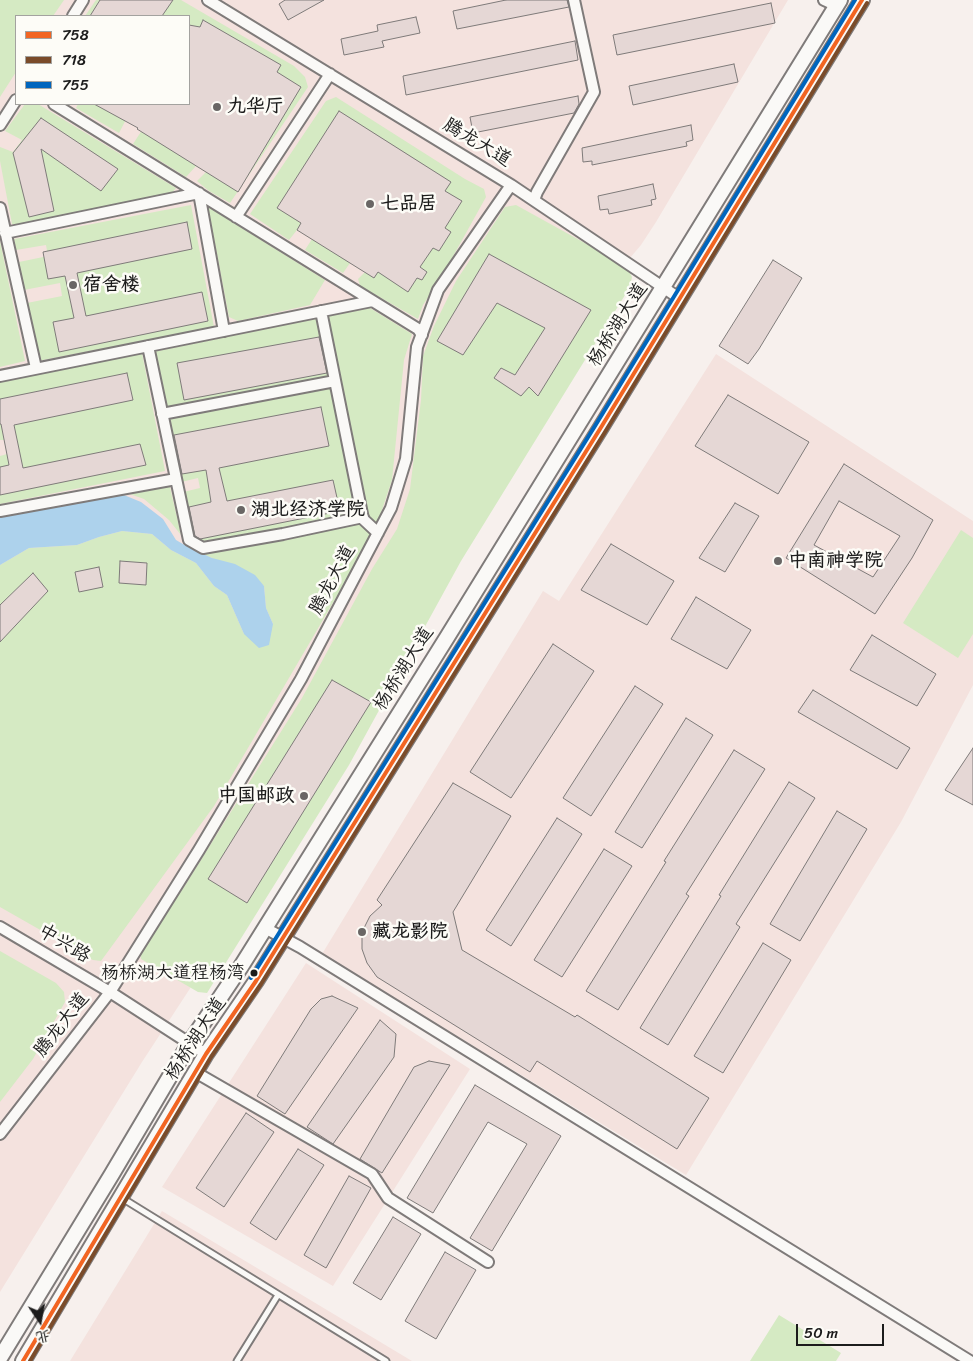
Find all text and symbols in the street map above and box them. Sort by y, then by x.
legend [15,15,190,105]
text: 758 [62,22,89,48]
text: 718 [62,47,86,73]
text: 755 [62,72,89,98]
place label: 九华厅 [227,96,284,118]
marker: 九华厅 [211,101,223,113]
street label: 腾龙大道 [439,114,515,172]
place label: 七品居 [380,193,437,215]
marker: 七品居 [364,198,376,210]
place label: 宿舍楼 [83,274,140,296]
marker: 宿舍楼 [67,279,79,291]
street label: 杨桥湖大道 [583,279,653,371]
place label: 湖北经济学院 [251,499,365,521]
marker: 湖北经济学院 [235,504,247,516]
street label: 腾龙大道 [305,541,361,619]
place label: 中南神学院 [788,550,883,572]
marker: 中南神学院 [772,555,784,567]
street label: 杨桥湖大道 [369,623,439,715]
place label: 中国邮政 [218,785,294,807]
marker: 中国邮政 [298,790,310,802]
street label: 中兴路 [34,920,94,968]
place label: 藏龙影院 [372,921,448,943]
marker: 藏龙影院 [356,926,368,938]
place label: 杨桥湖大道程杨湾 [101,962,245,984]
marker: 杨桥湖大道程杨湾 [249,968,259,978]
street label: 腾龙大道 [30,988,94,1062]
street label: 杨桥湖大道 [161,993,231,1085]
north arrow [15,1296,65,1346]
scale bar [798,1314,886,1346]
text: 50 m [804,1320,838,1346]
text: 北 [34,1322,53,1350]

